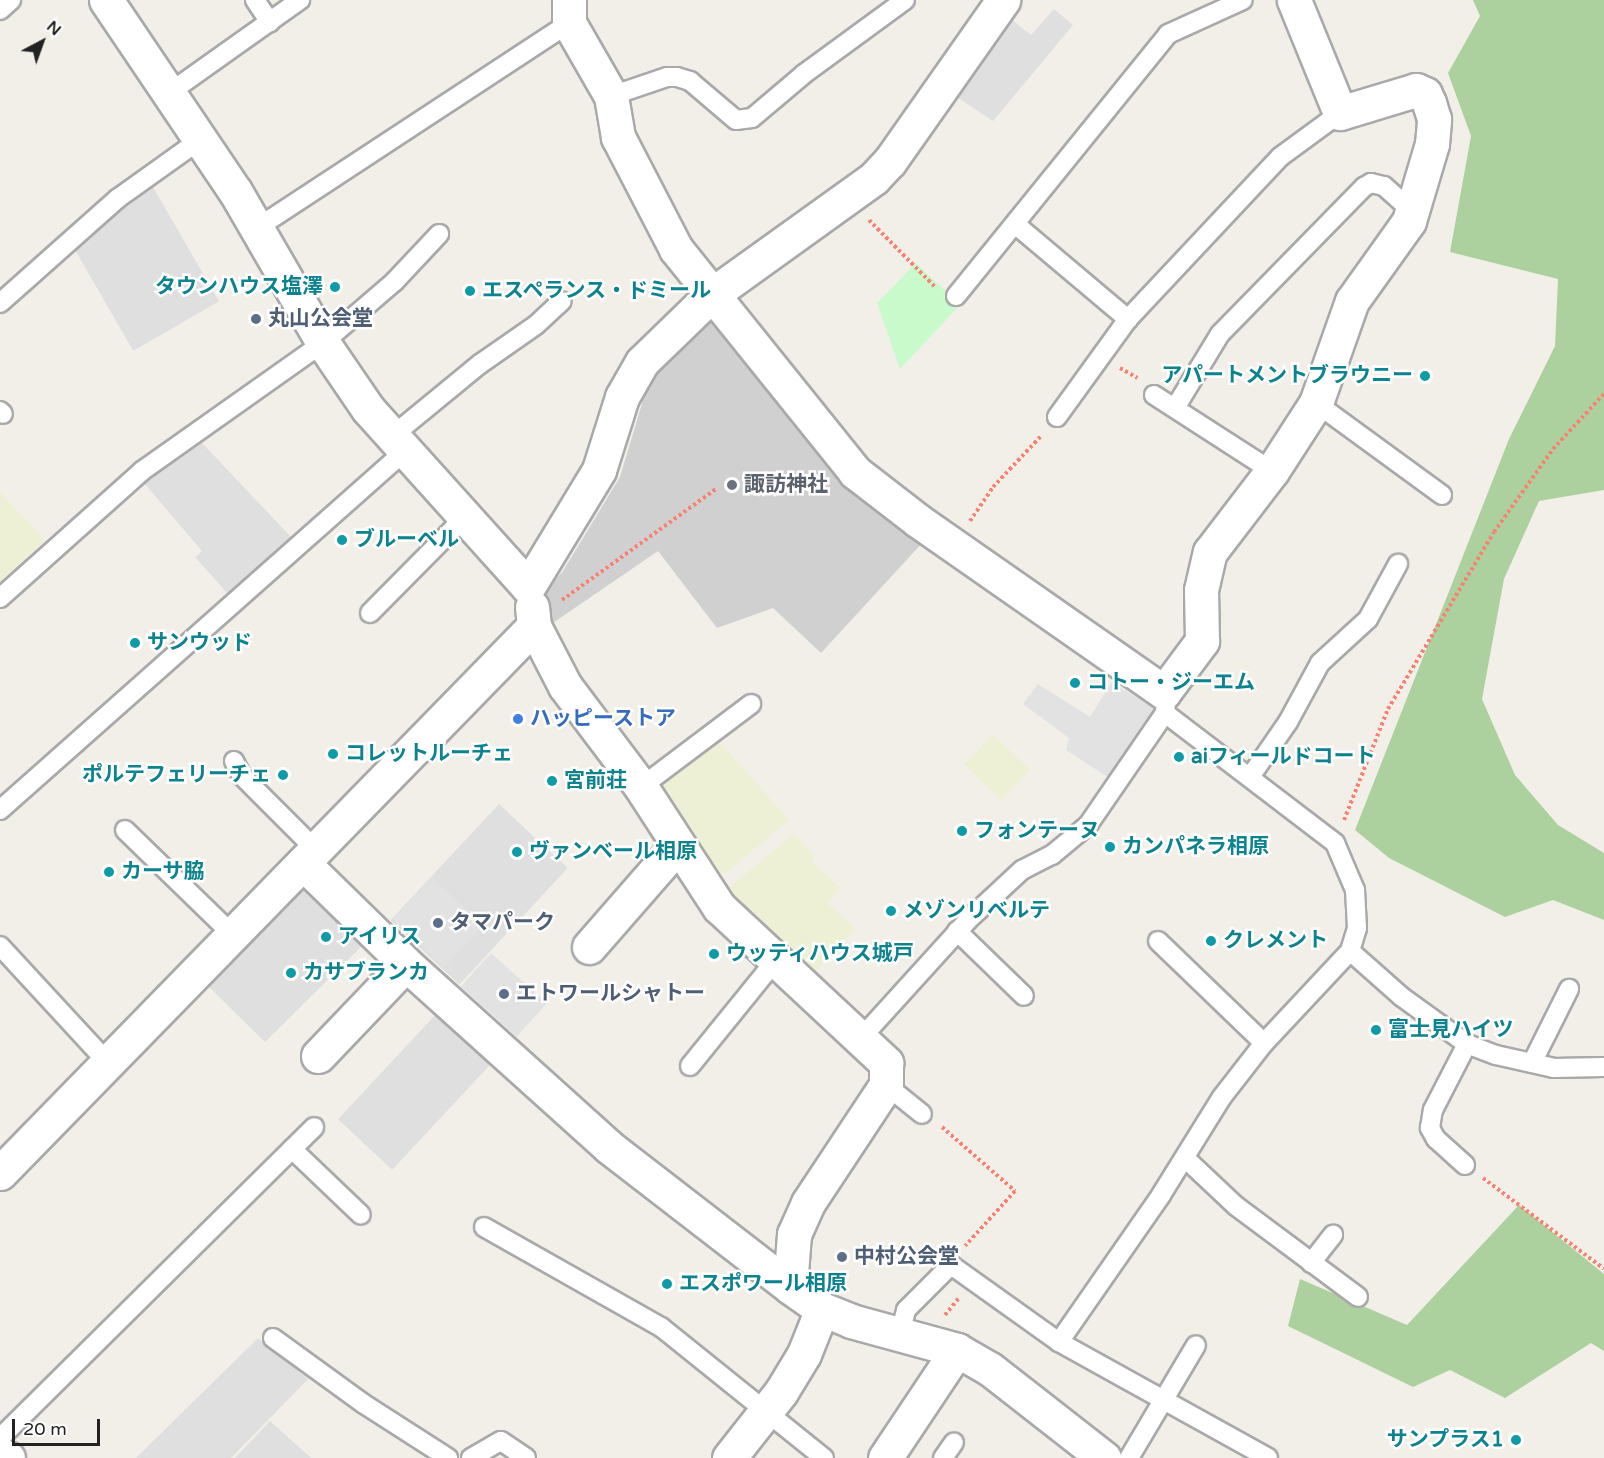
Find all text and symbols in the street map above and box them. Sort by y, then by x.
north arrow [12,12,72,72]
text: N [42,17,65,40]
place label: タウンハウス塩澤 [155,274,323,300]
place label: エスペランス・ドミール [482,278,713,304]
marker: タウンハウス塩澤 [328,280,342,294]
marker: エスペランス・ドミール [463,284,477,298]
place label: 丸山公会堂 [268,306,373,332]
marker: 丸山公会堂 [249,312,263,326]
place label: アパートメントブラウニー [1161,363,1413,389]
marker: アパートメントブラウニー [1418,369,1432,383]
place label: 諏訪神社 [744,472,828,498]
marker: 諏訪神社 [725,478,739,492]
place label: ブルーベル [354,527,459,553]
marker: ブルーベル [335,533,349,547]
place label: サンウッド [147,630,252,656]
marker: サンウッド [128,636,142,650]
place label: コトー・ジーエム [1087,670,1255,696]
marker: コトー・ジーエム [1068,676,1082,690]
place label: ハッピーストア [530,706,677,732]
marker: ハッピーストア [511,712,525,726]
place label: コレットルーチェ [345,741,513,767]
place label: aiフィールドコート [1191,744,1376,770]
marker: コレットルーチェ [326,747,340,761]
marker: aiフィールドコート [1172,750,1186,764]
place label: ポルテフェリーチェ [82,762,271,788]
marker: ポルテフェリーチェ [276,768,290,782]
place label: 宮前荘 [564,768,627,794]
marker: 宮前荘 [545,774,559,788]
place label: フォンテーヌ [974,818,1100,844]
marker: フォンテーヌ [955,824,969,838]
place label: カンパネラ相原 [1122,834,1269,860]
place label: ヴァンベール相原 [529,839,697,865]
marker: カンパネラ相原 [1103,840,1117,854]
marker: ヴァンベール相原 [510,845,524,859]
place label: カーサ脇 [121,859,205,885]
marker: カーサ脇 [102,865,116,879]
place label: メゾンリベルテ [903,898,1050,924]
marker: メゾンリベルテ [884,904,898,918]
place label: タマパーク [450,910,555,936]
marker: タマパーク [431,916,445,930]
place label: アイリス [338,924,422,950]
place label: クレメント [1223,928,1328,954]
marker: アイリス [319,930,333,944]
marker: クレメント [1204,934,1218,948]
place label: ウッティハウス城戸 [726,941,915,967]
marker: ウッティハウス城戸 [707,947,721,961]
place label: カサブランカ [303,960,429,986]
marker: カサブランカ [284,966,298,980]
place label: エトワールシャトー [516,981,705,1007]
marker: エトワールシャトー [497,987,511,1001]
place label: 富士見ハイツ [1388,1017,1514,1043]
marker: 富士見ハイツ [1369,1023,1383,1037]
place label: 中村公会堂 [854,1244,959,1270]
marker: 中村公会堂 [835,1250,849,1264]
place label: エスポワール相原 [679,1271,847,1297]
marker: エスポワール相原 [660,1277,674,1291]
scale bar [15,1407,104,1445]
text: 20 m [23,1418,67,1440]
place label: サンプラス1 [1386,1427,1504,1453]
marker: サンプラス1 [1509,1433,1523,1447]

